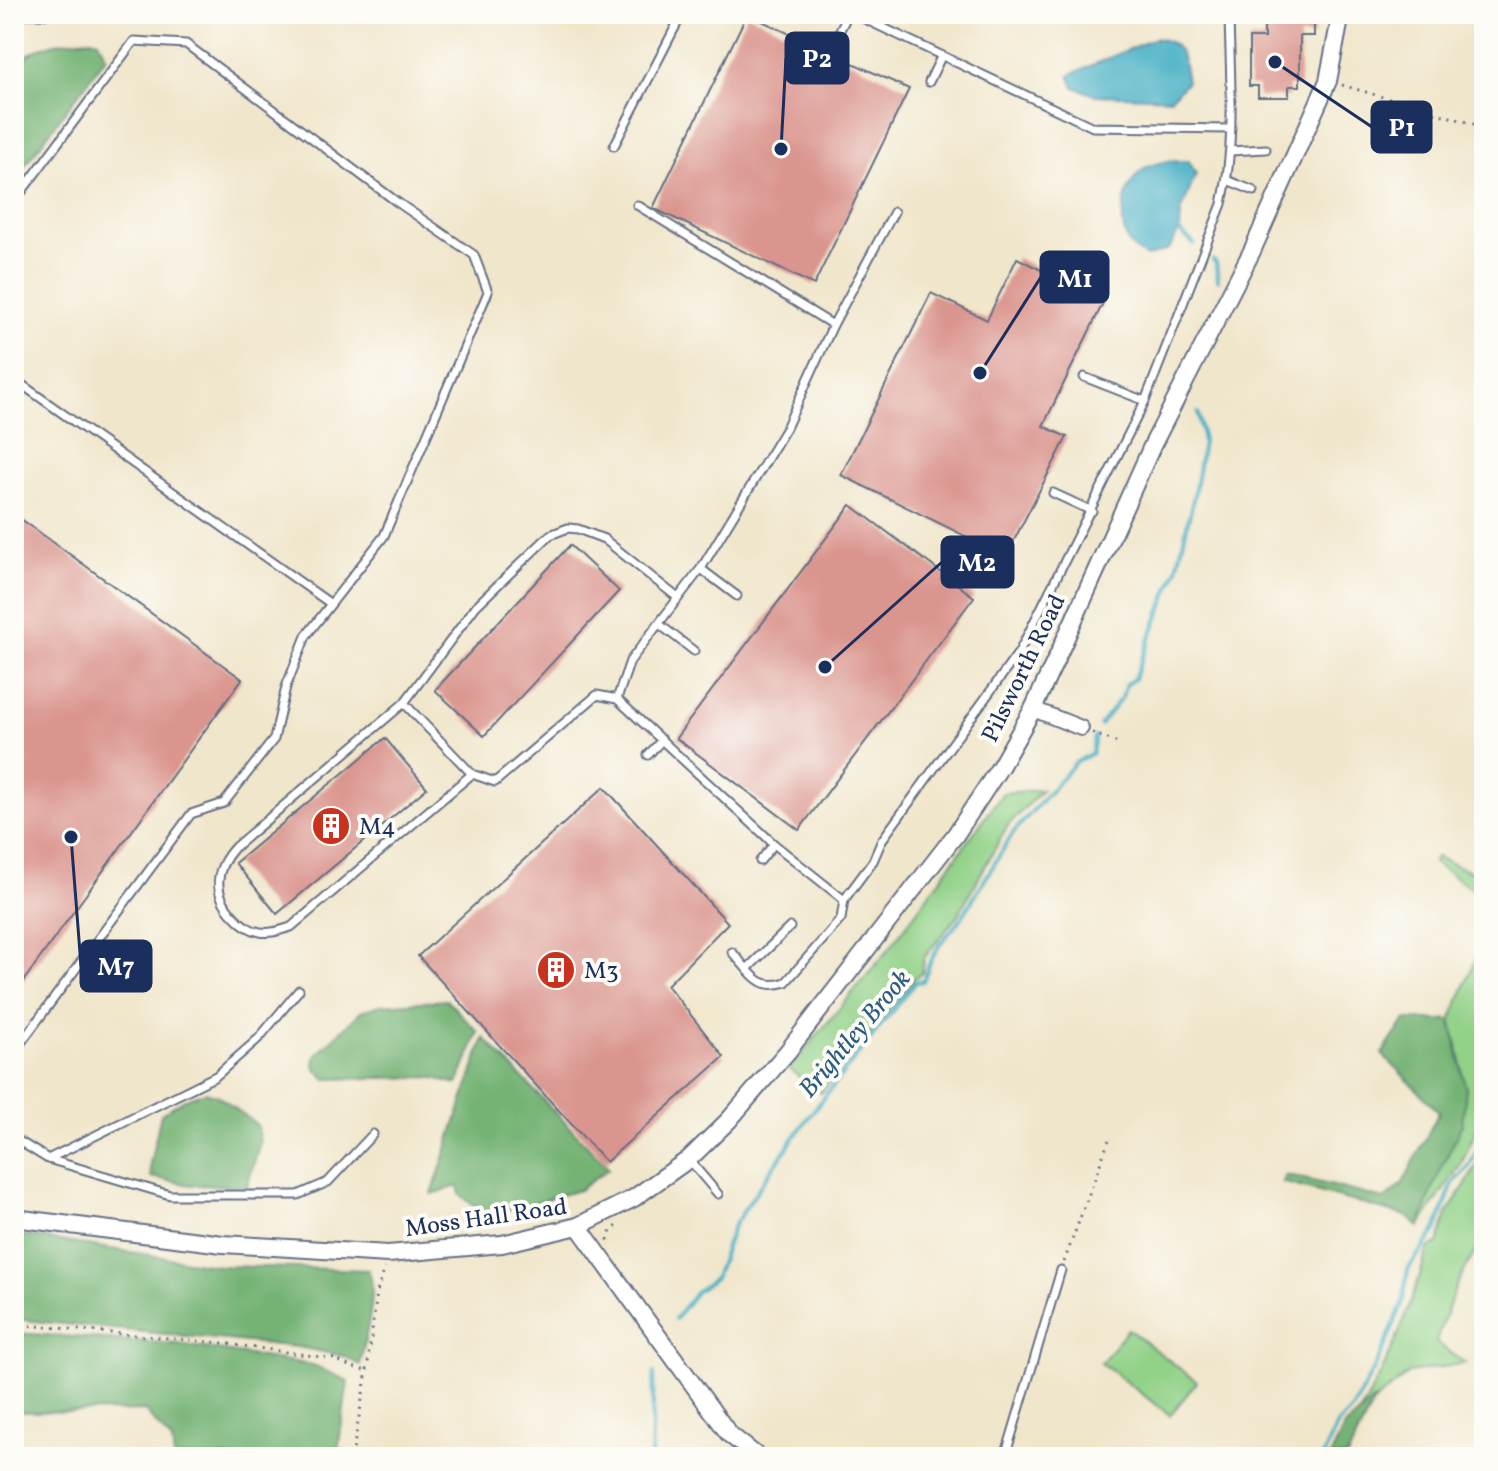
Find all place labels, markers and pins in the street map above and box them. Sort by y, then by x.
callout: P2 [786,33,848,83]
callout: P1 [1372,102,1431,152]
callout: M1 [1041,252,1108,302]
callout: M2 [942,537,1013,587]
building icon: M4 [310,805,352,847]
place label: M4 [359,811,396,845]
callout: M7 [81,941,151,991]
building icon: M3 [535,949,577,991]
place label: M3 [584,955,619,989]

